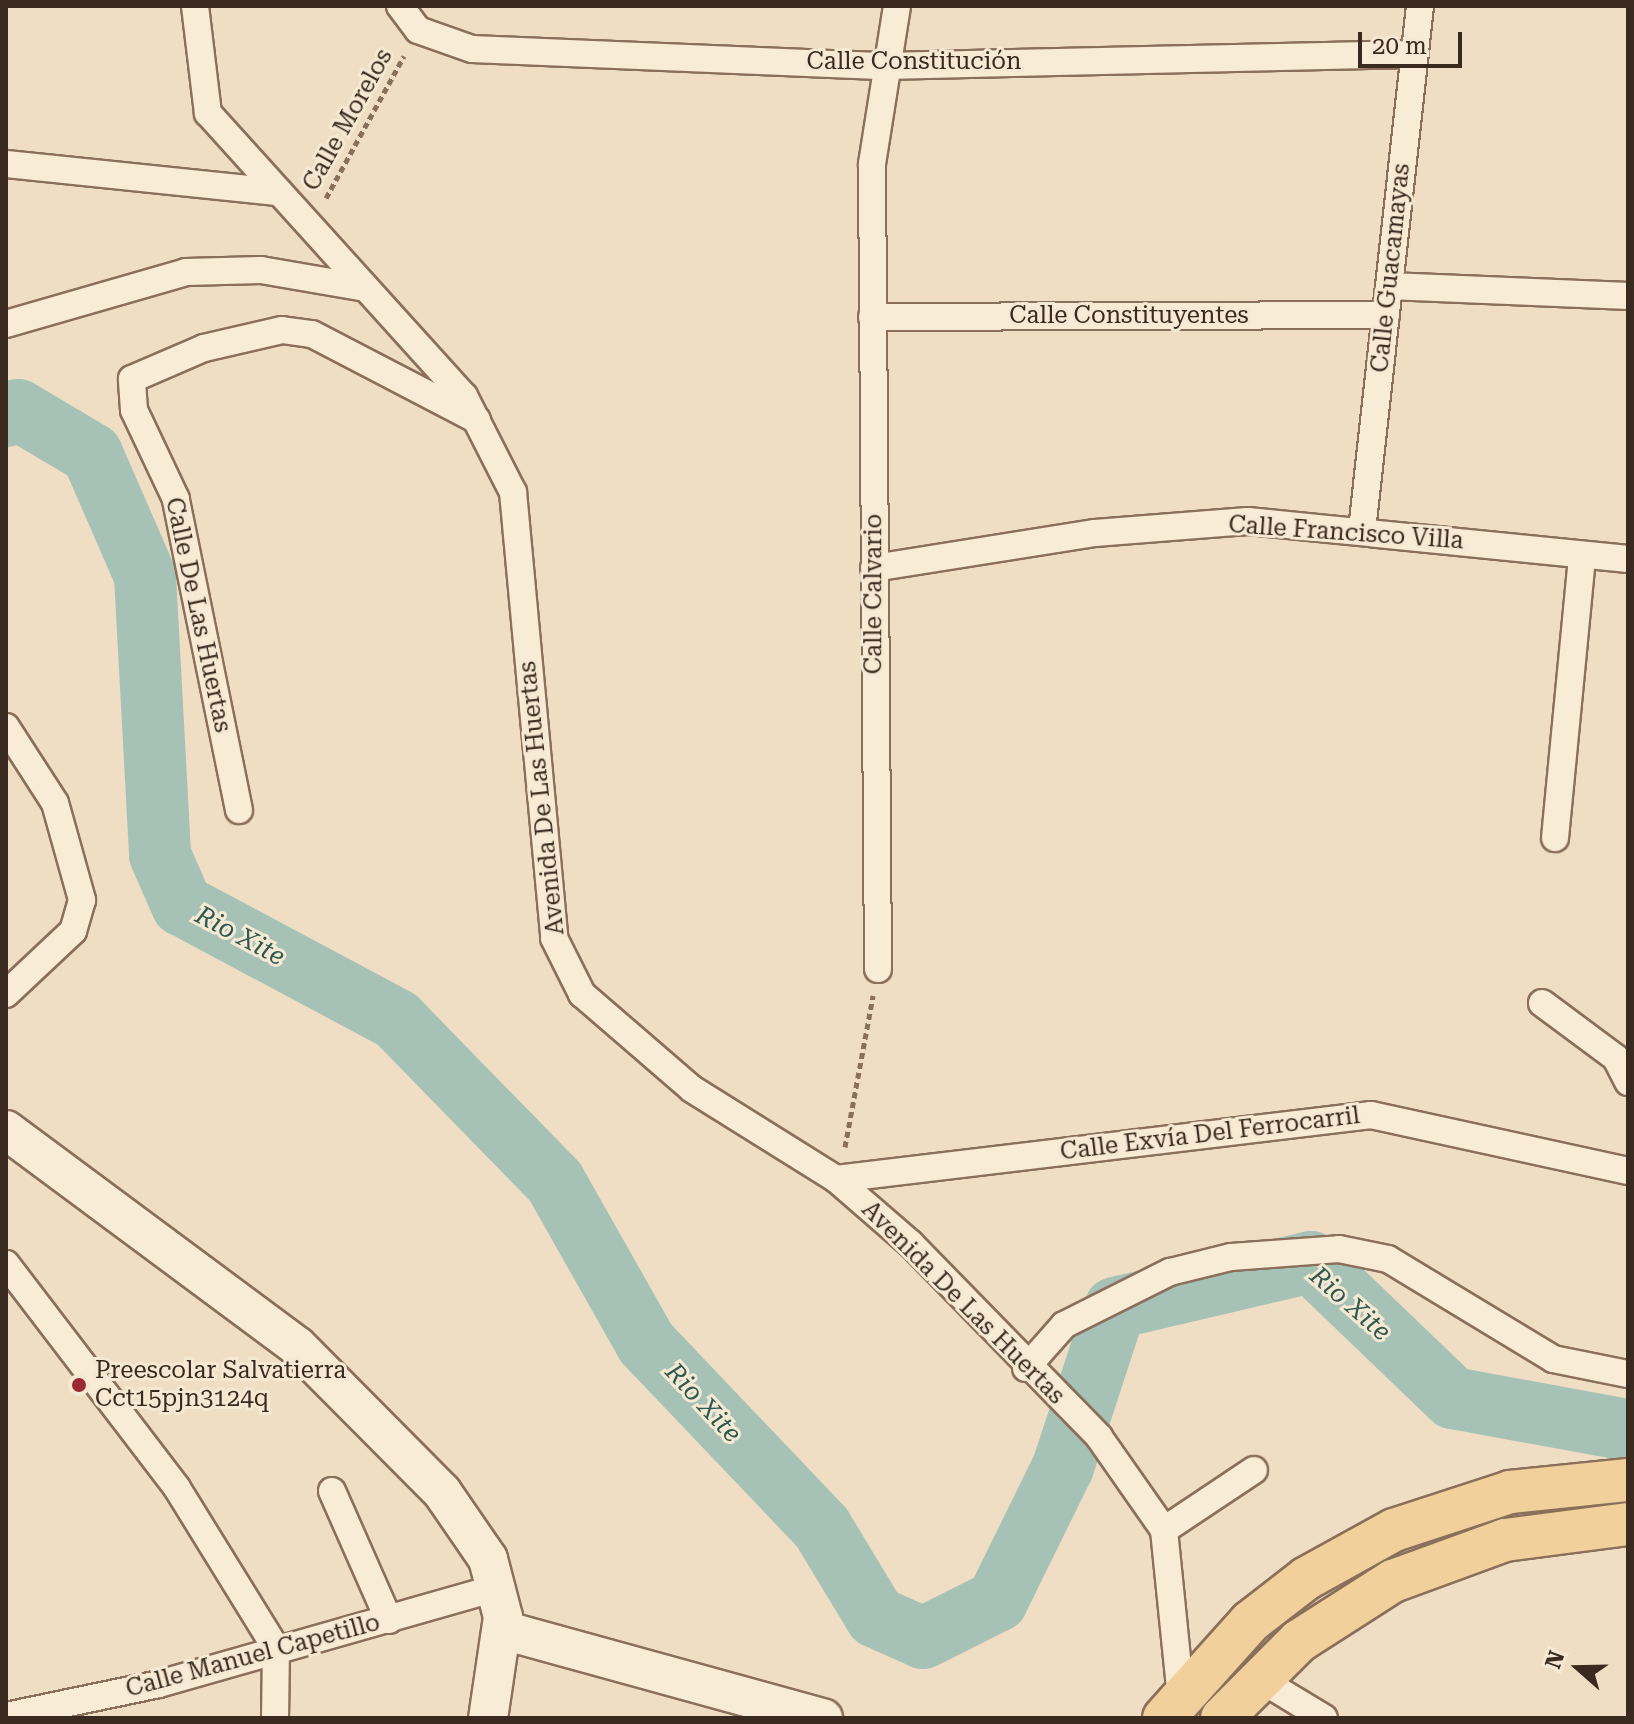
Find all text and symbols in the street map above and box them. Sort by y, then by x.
scale bar [1362,16,1466,66]
text: 20 m [1372,32,1427,60]
street label: Calle Morelos [297,44,399,196]
street label: Calle Constitución [806,48,1022,76]
street label: Calle Guacamayas [1366,162,1416,374]
street label: Calle Constituyentes [1009,302,1249,330]
street label: Calle De Las Huertas [159,495,237,735]
street label: Calle Francisco Villa [1228,510,1464,556]
street label: Calle Calvario [860,514,888,674]
street label: Avenida De Las Huertas [513,660,571,936]
water label: Rio Xite [190,899,290,973]
street label: Calle Exvía Del Ferrocarril [1059,1101,1361,1167]
street label: Avenida De Las Huertas [856,1196,1070,1410]
water label: Rio Xite [1303,1260,1397,1348]
place label: Preescolar Salvatierra Cct15pjn3124q [95,1357,346,1413]
water label: Rio Xite [659,1357,747,1449]
marker: Preescolar Salvatierra Cct15pjn3124q [70,1376,88,1394]
street label: Calle Manuel Capetillo [123,1608,383,1704]
north arrow [1538,1628,1618,1708]
text: N [1540,1647,1570,1672]

